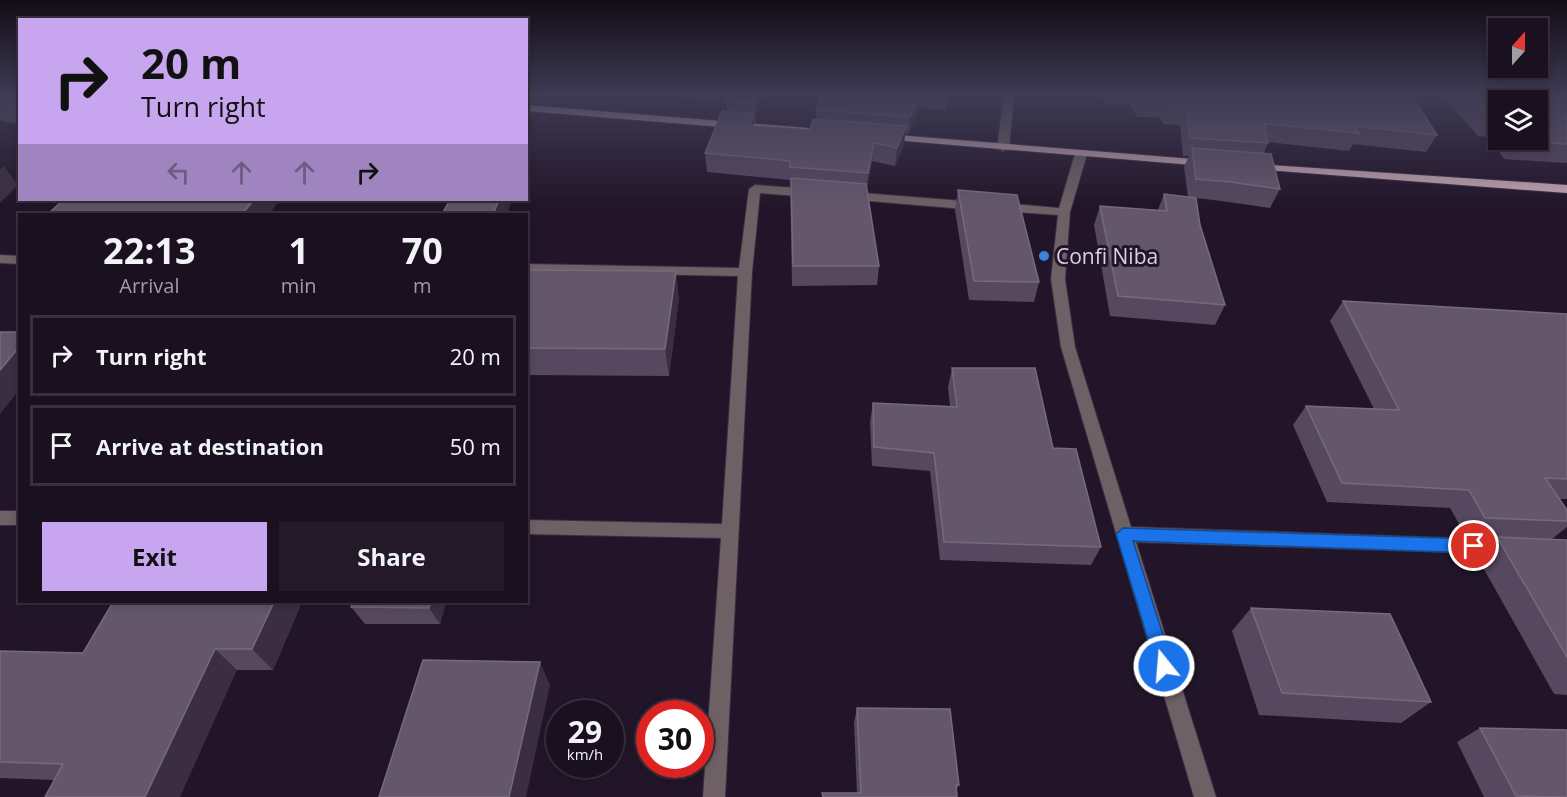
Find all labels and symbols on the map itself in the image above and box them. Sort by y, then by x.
north arrow [1488,18,1548,78]
place label: Confi Niba [1056,242,1158,270]
marker: Confi Niba [1037,249,1051,263]
pin [1448,520,1499,571]
position arrow [1132,634,1196,698]
speed limit sign: 30 [636,700,714,778]

